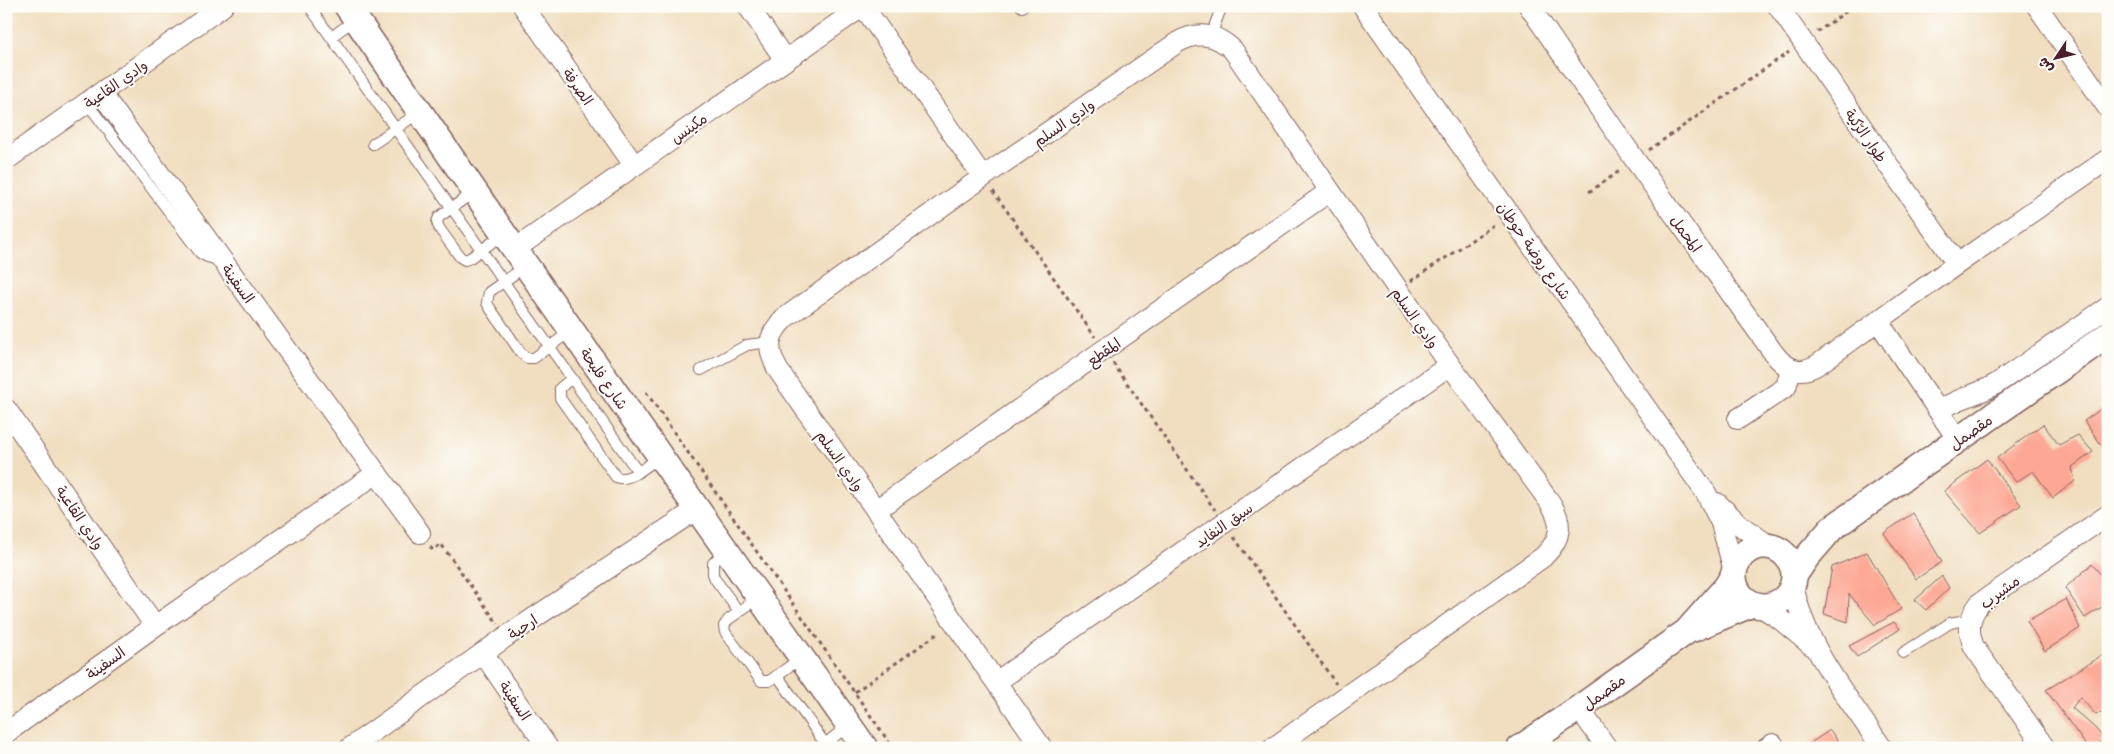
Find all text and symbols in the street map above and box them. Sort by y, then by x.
north arrow [2032,32,2082,82]
street label: وادي القاعية [78,53,152,114]
text: ش [2032,53,2058,78]
street label: الصرفة [558,63,600,109]
street label: وادي السلم [1028,92,1100,153]
street label: طوار الرّكية [1840,103,1894,167]
street label: مكينس [665,106,711,148]
street label: شارع روضة حوطان [1492,196,1578,304]
street label: المحمل [1666,209,1708,257]
street label: السفينة [217,259,261,307]
street label: وادي السلم [1385,282,1446,354]
street label: المقطع [1081,331,1125,372]
street label: شارع فليحة [575,342,635,414]
street label: مقصمل [1943,408,1997,454]
street label: وادي السلم [810,425,871,497]
street label: وادي القاعية [50,480,111,554]
street label: سيق النفايد [1189,496,1257,552]
street label: مشيرب [1974,568,2024,614]
street label: ارحية [502,608,542,644]
street label: السفينة [81,640,129,684]
street label: مقصمل [1577,667,1629,715]
street label: السفينة [494,675,538,725]

